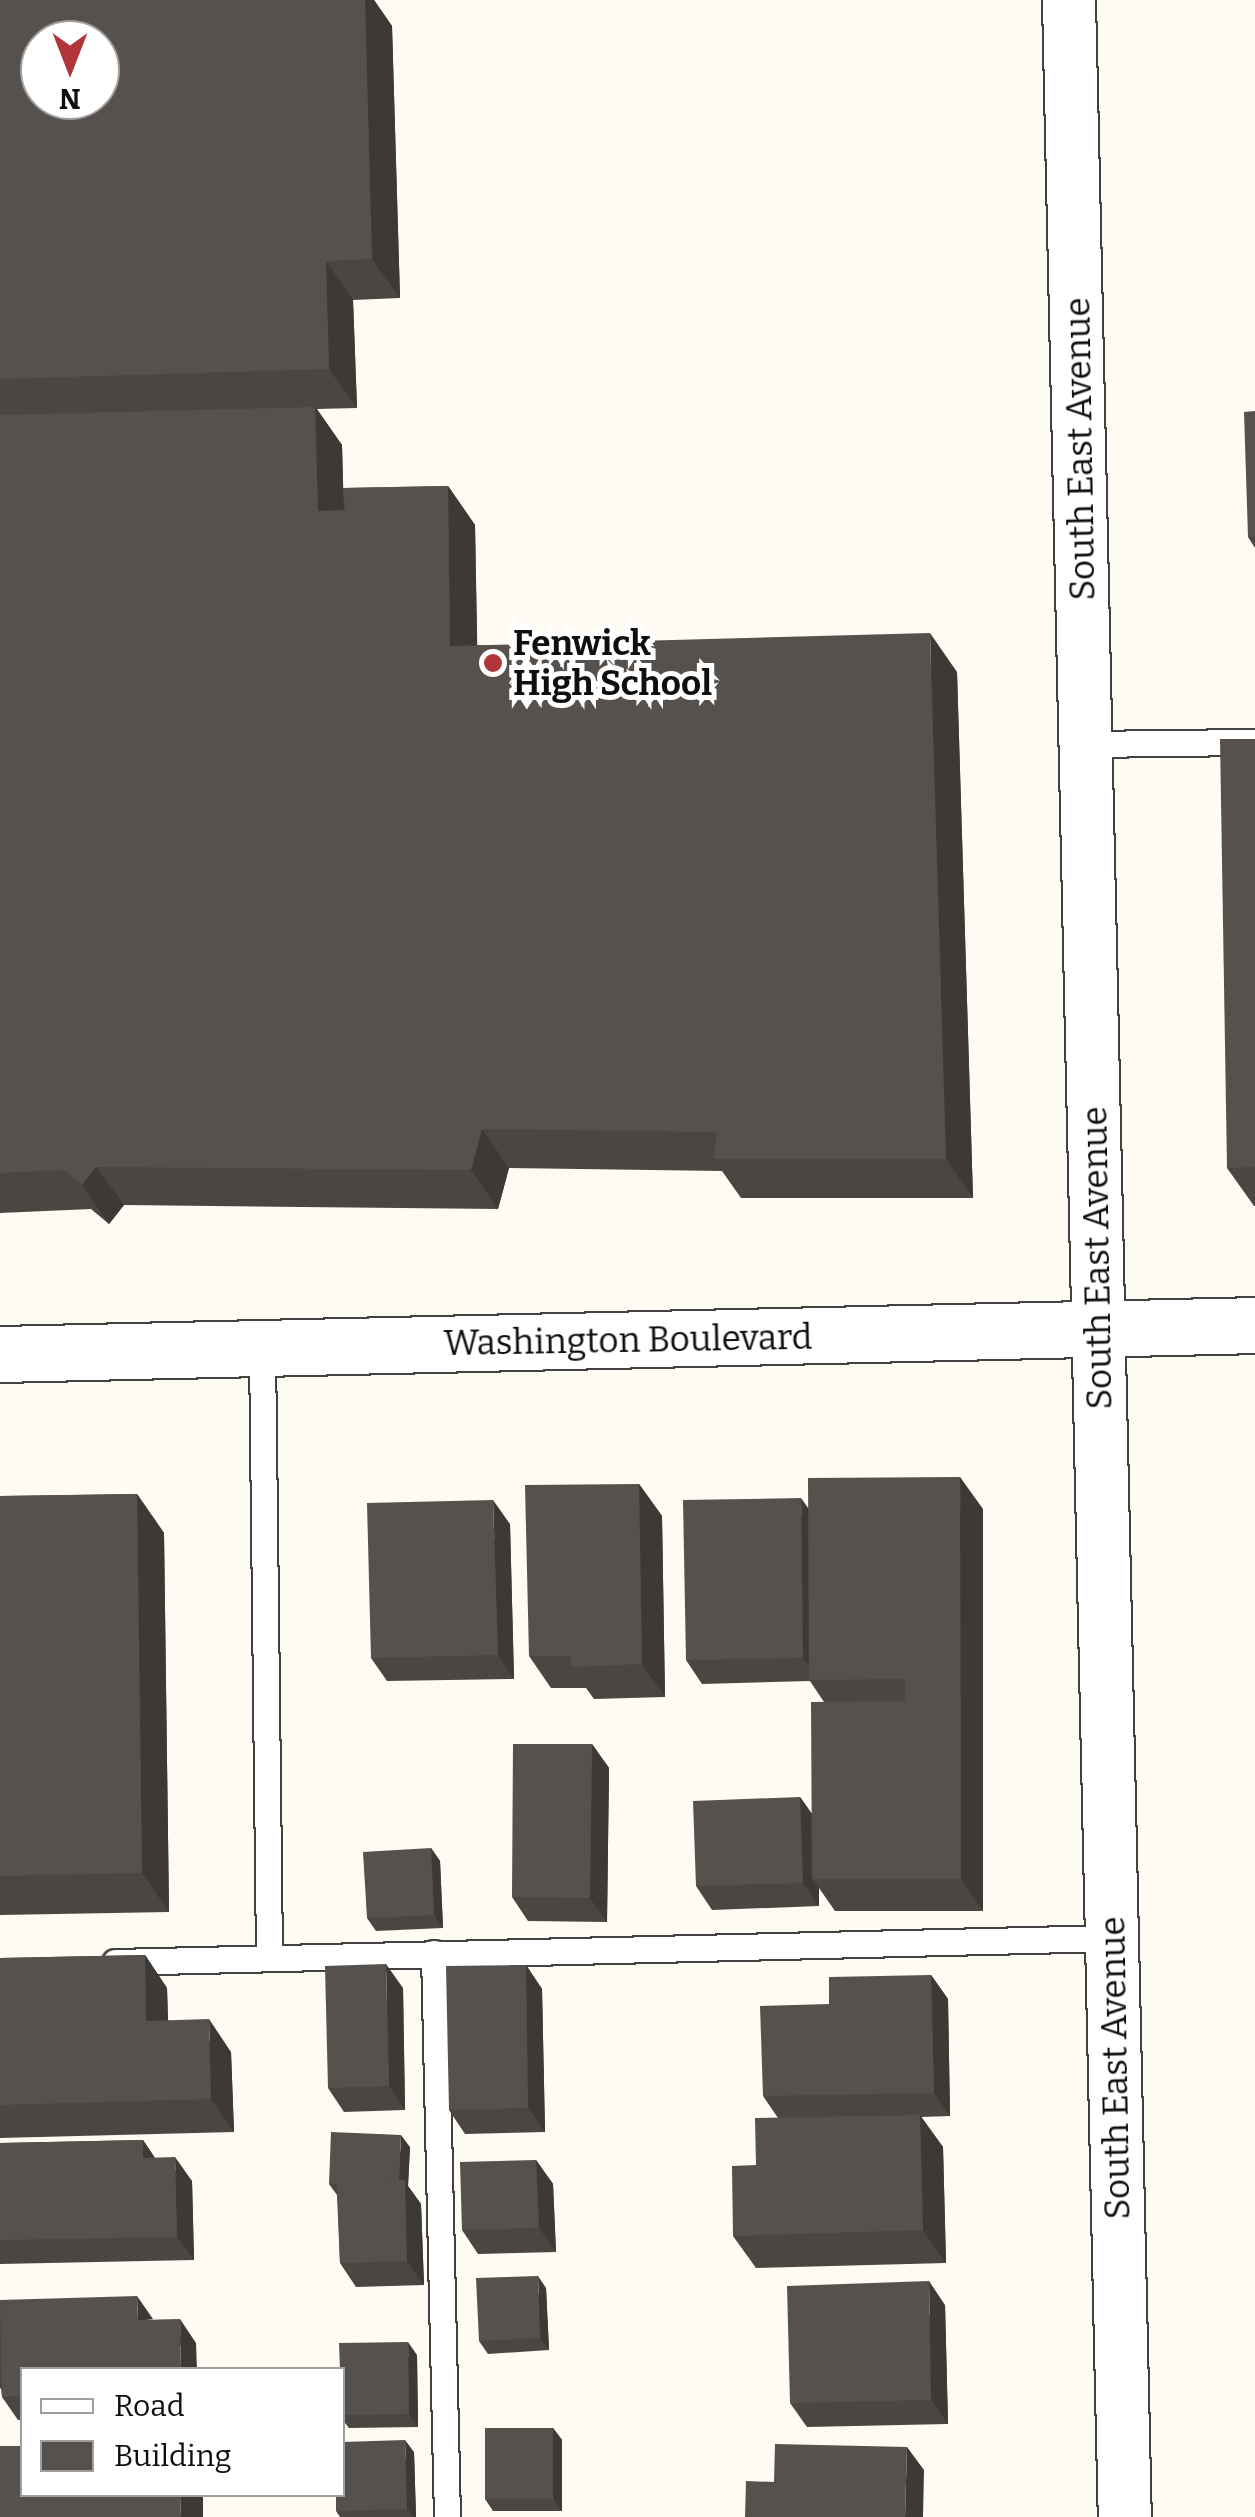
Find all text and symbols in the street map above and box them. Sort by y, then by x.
north arrow [20,20,120,120]
text: N [59,82,81,115]
street label: South East Avenue [1056,297,1104,601]
place label: Fenwick High School [513,622,712,704]
marker: Fenwick High School [482,652,504,674]
street label: South East Avenue [1073,1106,1121,1410]
street label: Washington Boulevard [443,1316,813,1364]
street label: South East Avenue [1091,1916,1139,2220]
legend [20,2367,345,2497]
text: Road [114,2388,185,2424]
text: Building [114,2438,232,2474]

